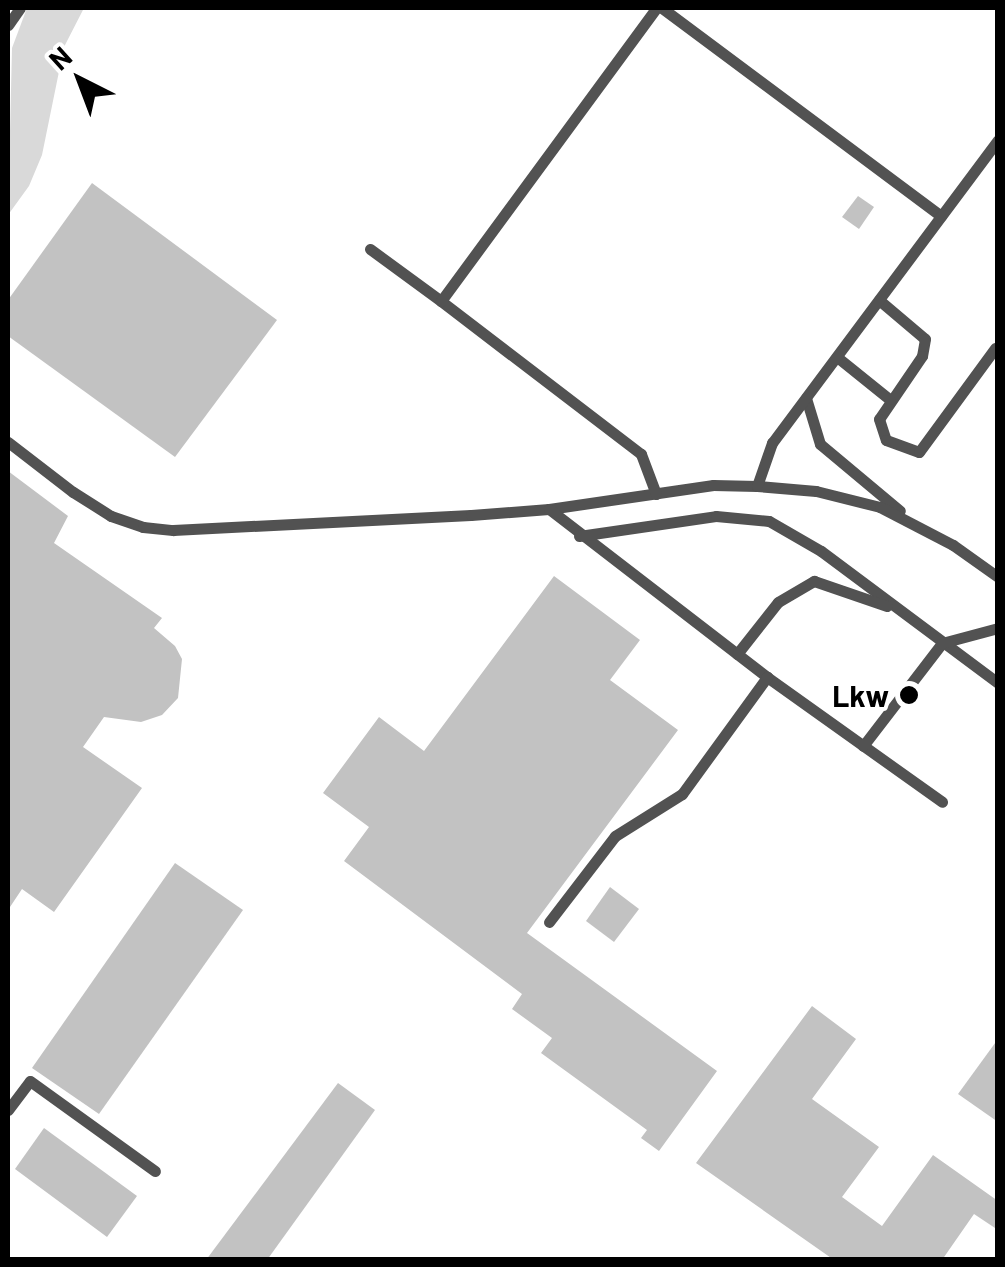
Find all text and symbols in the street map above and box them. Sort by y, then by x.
north arrow [30,30,130,130]
text: N [42,39,78,77]
place label: Lkw [832,677,889,713]
marker: Lkw [898,684,920,706]

